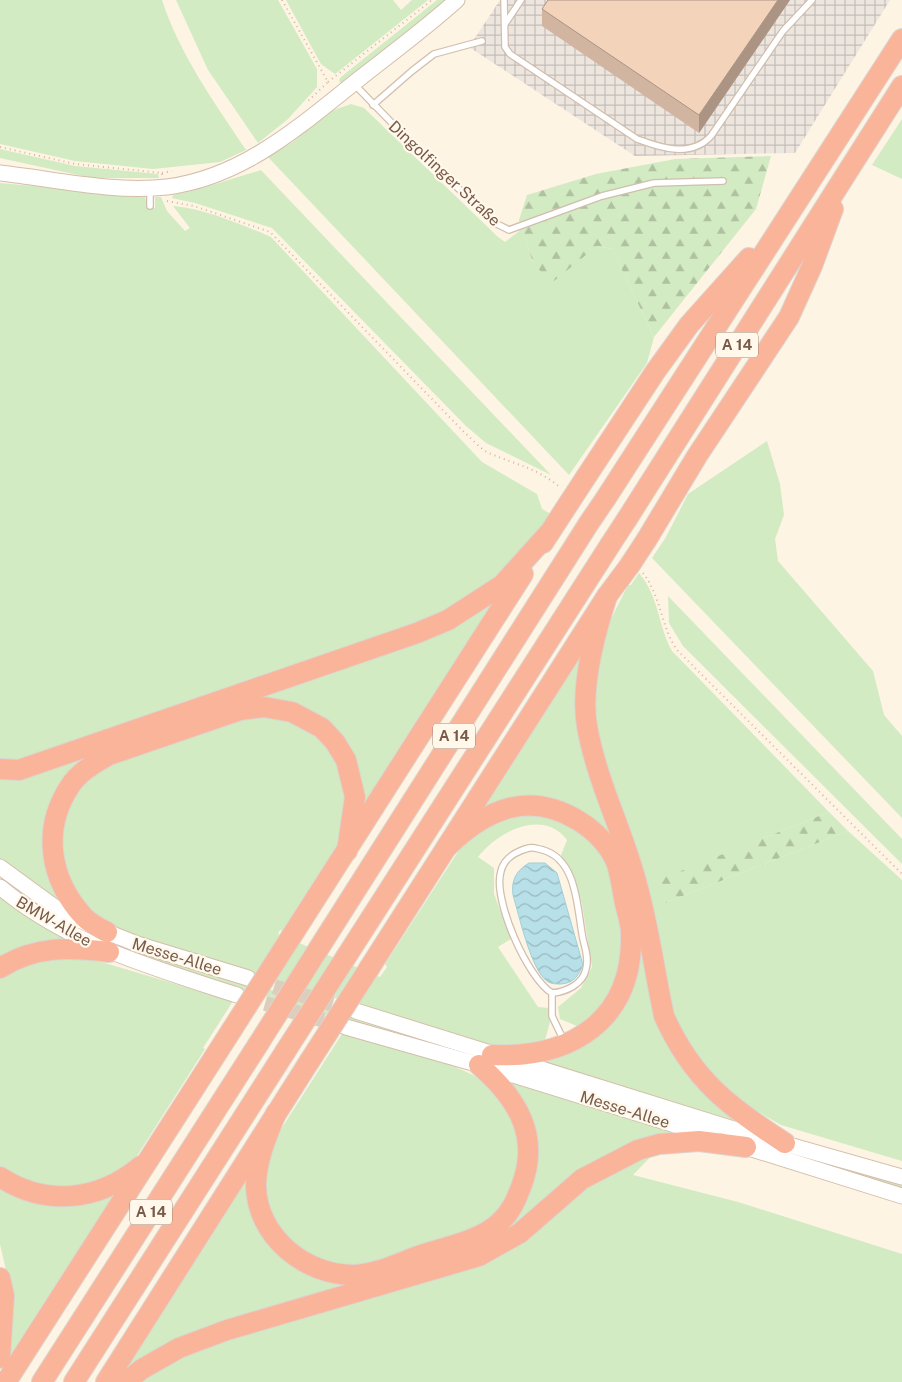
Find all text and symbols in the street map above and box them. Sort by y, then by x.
street label: Dingolfinger Straße [385,117,504,230]
road number: A 14 [716,332,758,358]
road number: A 14 [433,724,475,748]
street label: BMW-Allee [13,892,95,951]
street label: Messe-Allee [130,934,224,979]
street label: Messe-Allee [578,1087,672,1132]
road number: A 14 [130,1200,172,1224]

